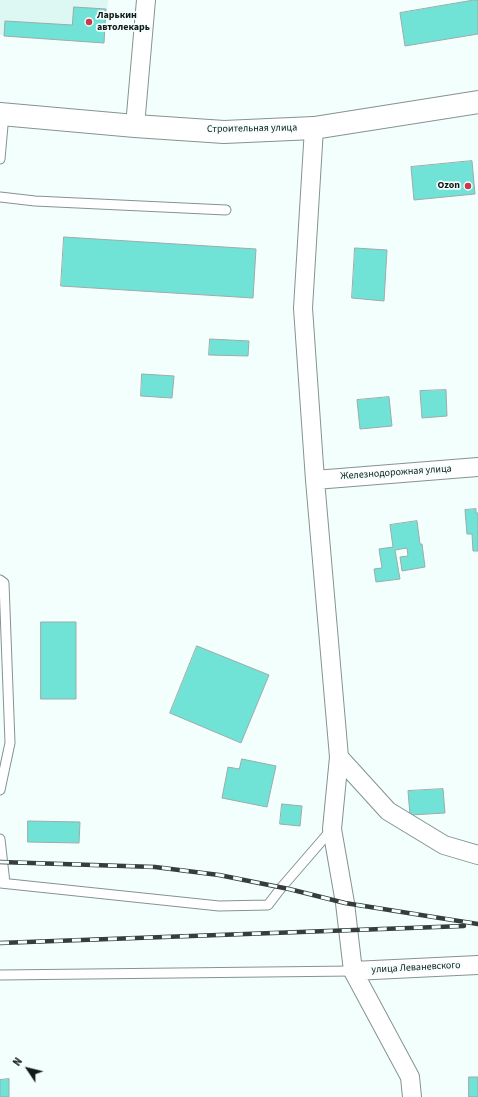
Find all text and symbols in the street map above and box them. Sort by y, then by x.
place label: Ларькин автолекарь [97,10,150,34]
marker: Ларькин автолекарь [84,17,94,27]
street label: Строительная улица [207,122,297,136]
place label: Ozon [438,180,460,192]
marker: Ozon [463,181,473,191]
street label: Железнодорожная улица [340,463,452,483]
street label: улица Леваневского [371,960,461,976]
north arrow [8,1049,48,1089]
text: N [10,1055,26,1069]

